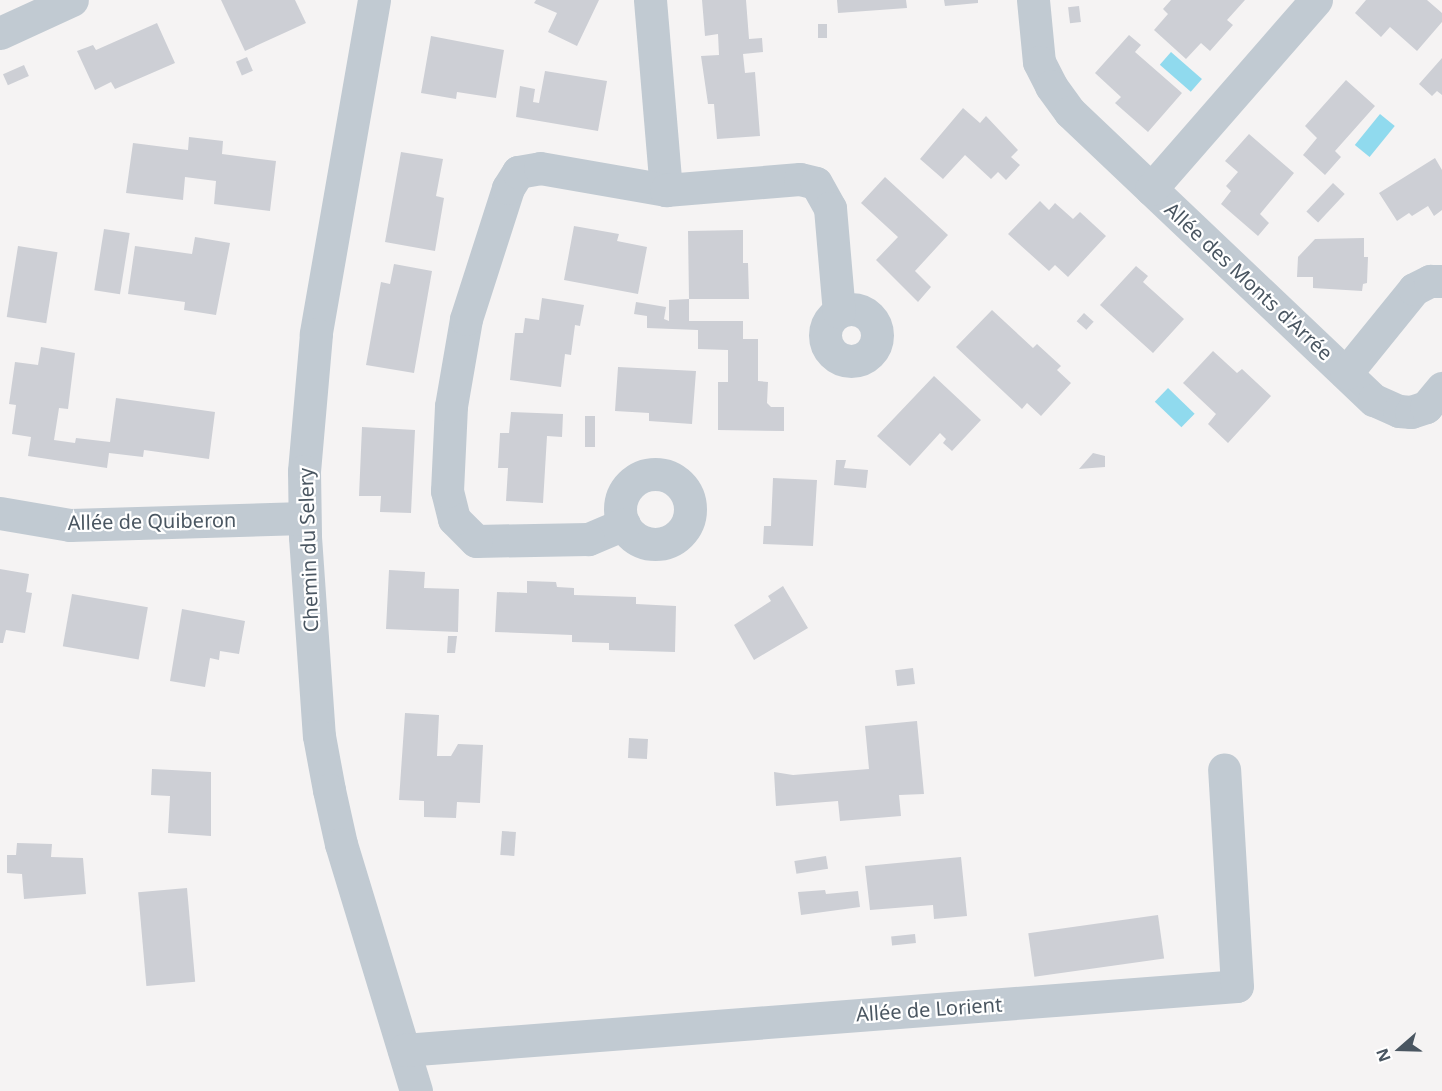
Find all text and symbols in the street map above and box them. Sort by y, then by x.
street label: Allée des Monts d'Arrée [1160,197,1338,365]
street label: Chemin du Selery [293,467,323,633]
street label: Allée de Quiberon [67,508,237,534]
street label: Allée de Lorient [855,992,1003,1026]
north arrow [1370,1019,1430,1079]
text: N [1371,1045,1396,1065]

